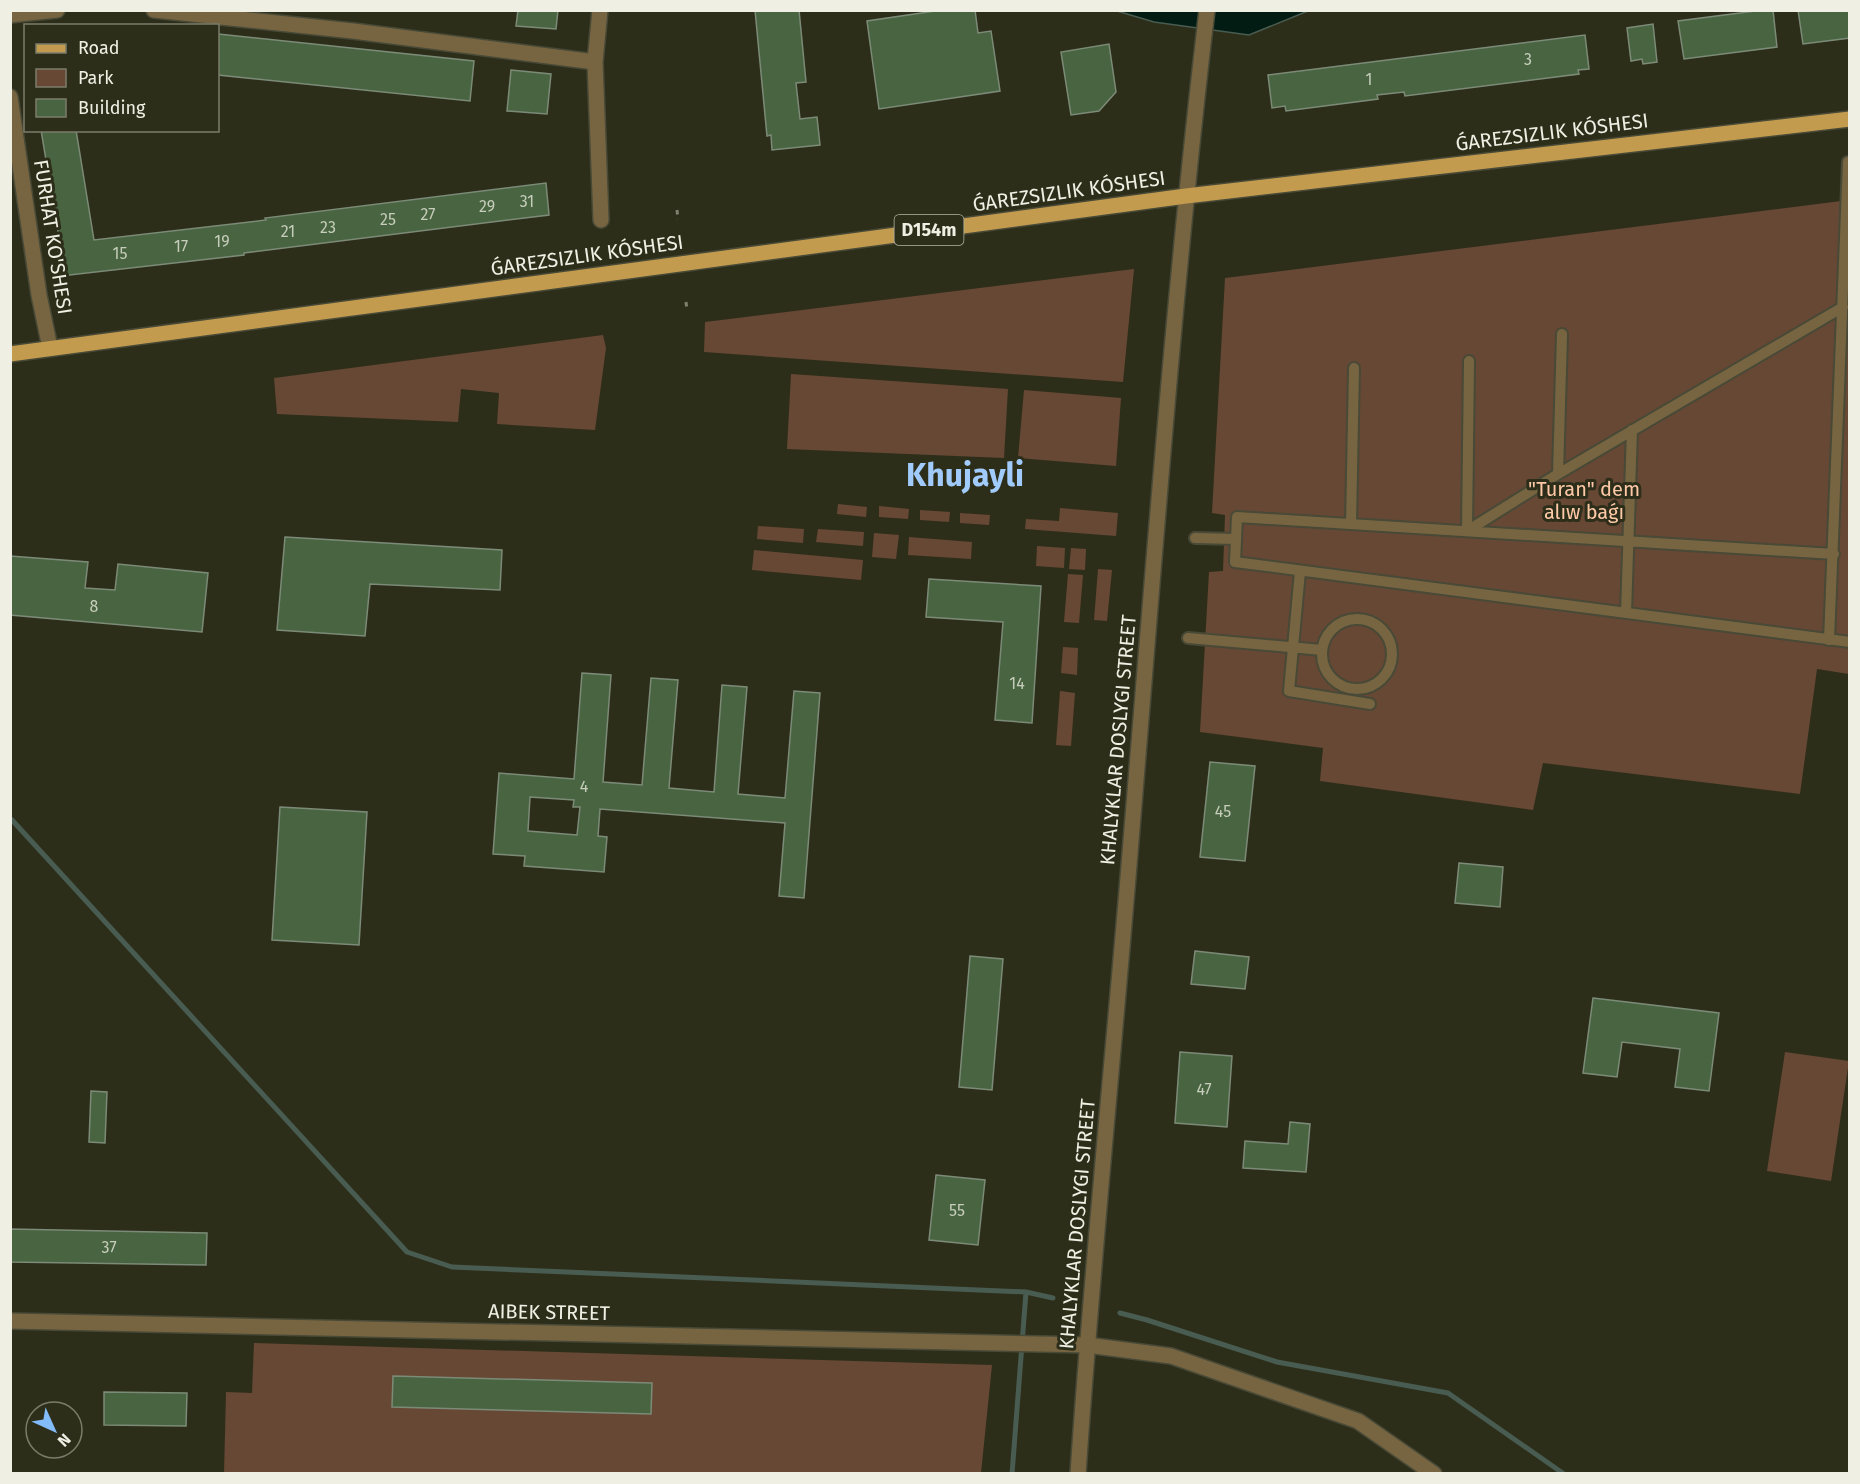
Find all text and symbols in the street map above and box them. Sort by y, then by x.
legend [24,24,219,132]
text: Road [78,37,120,59]
house number: 3 [1524,50,1532,69]
text: Park [78,67,114,89]
house number: 1 [1366,70,1372,89]
text: Building [78,97,146,119]
street label: ǴAREZSIZLIK KÓSHESI [1454,108,1650,156]
street label: FURHAT KO'SHESI [29,158,77,316]
street label: ǴAREZSIZLIK KÓSHESI [971,166,1167,216]
house number: 31 [520,192,534,211]
house number: 29 [479,197,495,216]
house number: 27 [421,205,435,224]
house number: 25 [380,210,396,229]
road number: D154m [894,215,964,245]
house number: 23 [320,218,336,237]
house number: 21 [281,222,295,241]
street label: ǴAREZSIZLIK KÓSHESI [489,230,685,280]
house number: 19 [214,232,230,251]
house number: 17 [174,237,188,256]
house number: 15 [113,244,127,263]
district label: Khujayli [906,456,1024,494]
park label: "Turan" dem alıw baǵı [1528,477,1640,524]
house number: 8 [90,597,99,616]
street label: KHALYKLAR DOSLYGI STREET [1095,613,1141,866]
house number: 14 [1009,674,1025,693]
house number: 4 [580,777,589,796]
house number: 45 [1215,802,1231,821]
house number: 47 [1196,1080,1212,1099]
street label: KHALYKLAR DOSLYGI STREET [1054,1097,1100,1350]
house number: 55 [949,1201,965,1220]
house number: 37 [101,1238,117,1257]
street label: AIBEK STREET [488,1299,611,1325]
north arrow [24,1400,84,1460]
text: N [54,1430,75,1451]

